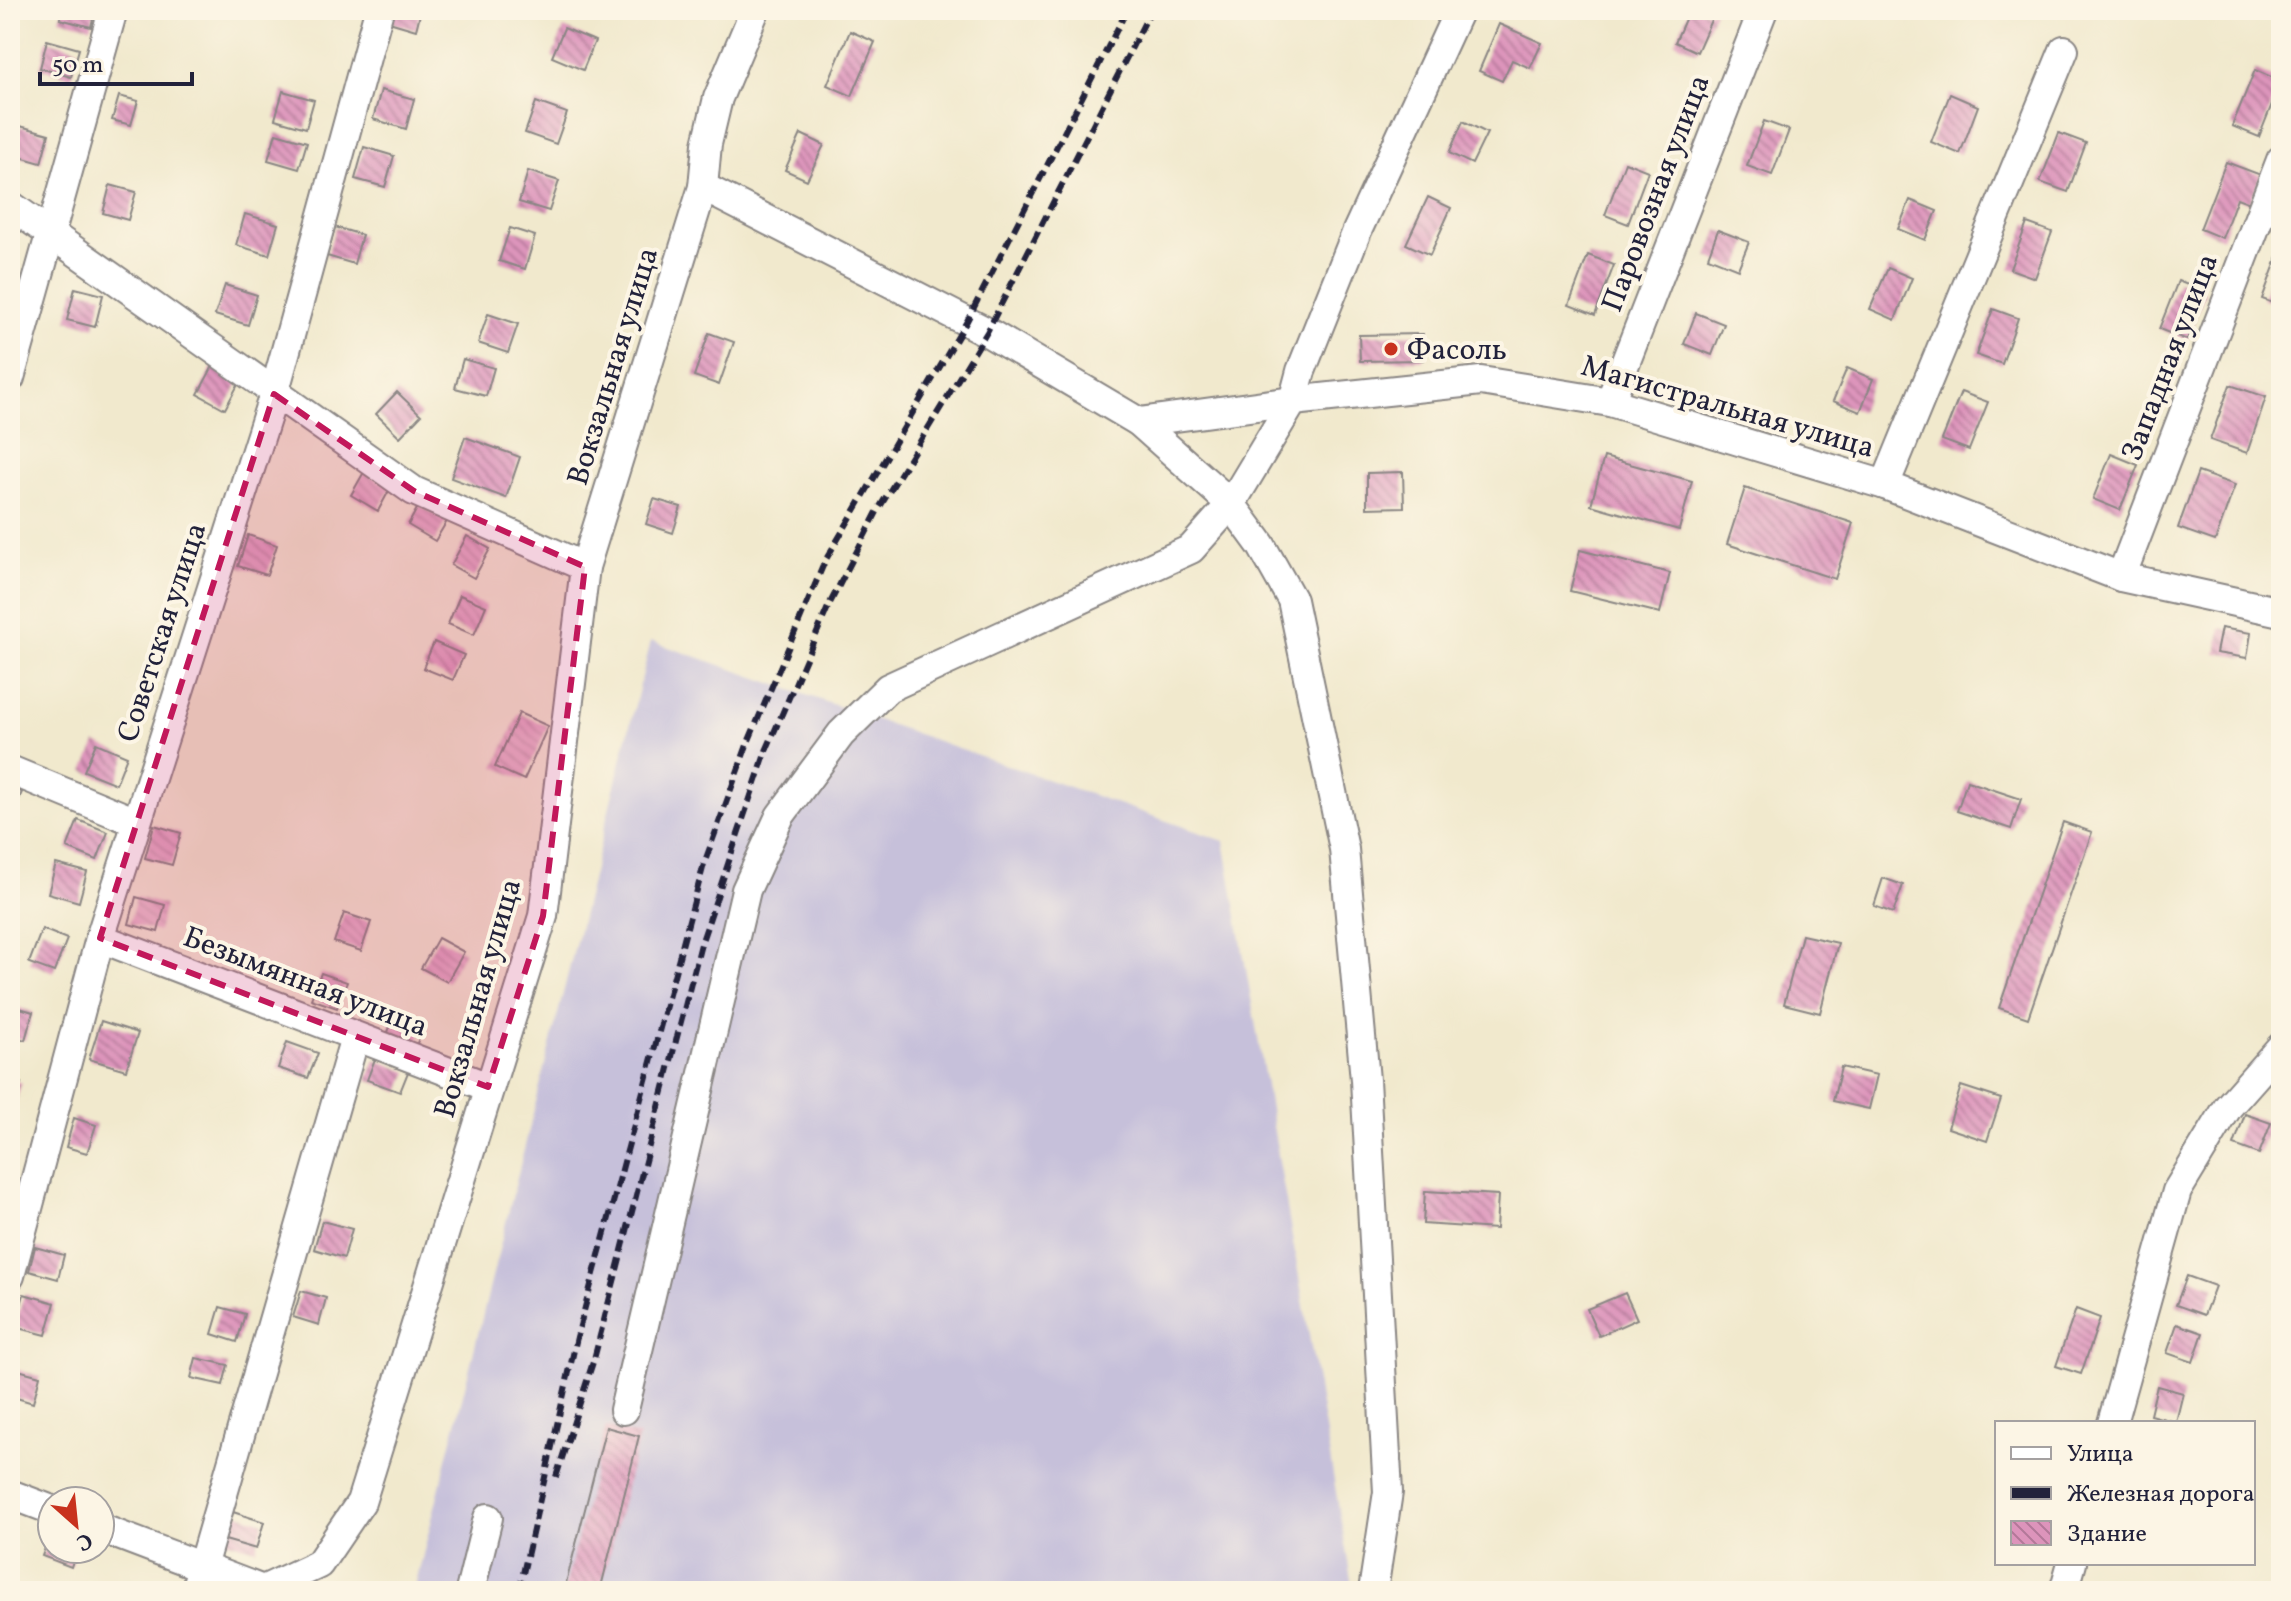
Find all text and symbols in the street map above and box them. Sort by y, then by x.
scale bar [40,36,192,86]
text: 50 m [52,49,104,83]
street label: Паровозная улица [1592,69,1721,318]
street label: Вокзальная улица [558,242,670,491]
street label: Западная улица [2112,248,2230,467]
place label: Фасоль [1407,330,1507,372]
marker: Фасоль [1382,340,1400,358]
street label: Магистральная улица [1576,346,1879,470]
street label: Советская улица [108,517,218,748]
street label: Вокзальная улица [425,874,533,1123]
street label: Безымянная улица [177,917,434,1049]
legend [1995,1421,2255,1565]
text: Улица [2067,1438,2134,1472]
text: Железная дорога [2067,1478,2255,1512]
north arrow [36,1485,116,1565]
text: Здание [2067,1518,2147,1552]
text: С [71,1524,97,1558]

